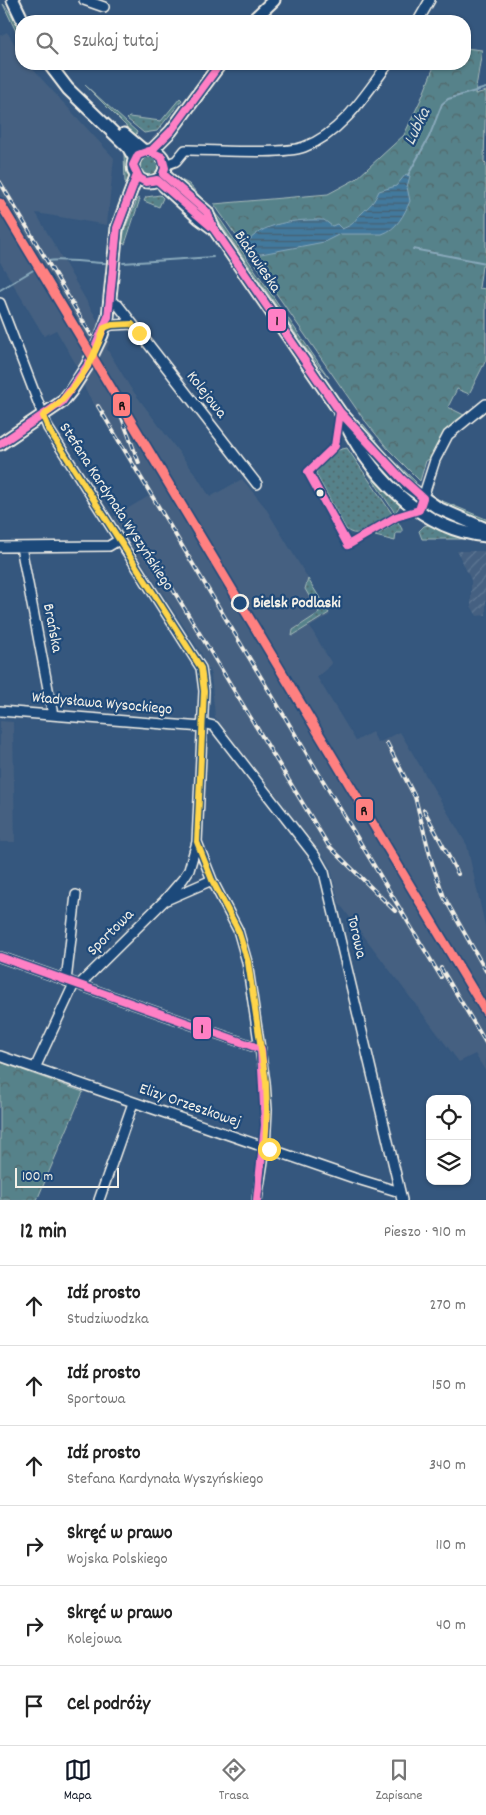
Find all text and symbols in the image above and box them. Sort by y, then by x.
search box [15,15,471,70]
icon: search [33,29,61,57]
text: Szukaj tutaj [73,29,159,56]
water label: Lubka [398,103,438,150]
street label: Białowieska [228,226,286,298]
line badge: 1 [267,308,287,332]
text: 1 [275,312,279,332]
route end [128,322,151,345]
street label: Kolejowa [180,366,232,424]
line badge: R [112,393,131,417]
text: R [119,397,126,417]
street label: Stefana Kardynała Wyszyńskiego [53,418,179,596]
unlabelled marker [315,488,325,498]
place label: Bielsk Podlaski [253,592,341,615]
marker: Bielsk Podlaski [231,594,249,612]
street label: Brańska [36,602,68,655]
street label: Władysława Wysockiego [31,686,173,722]
line badge: R [355,798,374,822]
text: R [361,802,368,822]
street label: Sportowa [82,904,140,962]
street label: Torowa [340,913,372,961]
line badge: 1 [192,1016,212,1040]
text: 1 [200,1020,204,1040]
street label: Elizy Orzeszkowej [136,1078,244,1134]
map controls [426,1095,471,1185]
button: locate [426,1095,471,1140]
route start [258,1138,281,1161]
button: layers [426,1140,471,1185]
scale bar [15,1165,119,1188]
text: 100 m [22,1167,53,1187]
text: 12 min [20,1218,67,1248]
text: Pieszo · 910 m [384,1221,466,1244]
text: Idź prosto [67,1281,140,1308]
icon: ahead [20,1292,48,1320]
text: 270 m [430,1294,466,1317]
text: Studziwodzka [67,1308,148,1331]
text: Idź prosto [67,1361,140,1388]
icon: ahead [20,1372,48,1400]
text: 150 m [432,1374,466,1397]
text: Sportowa [67,1388,125,1411]
text: Idź prosto [67,1441,140,1468]
icon: ahead [20,1452,48,1480]
text: 340 m [429,1454,466,1477]
text: Stefana Kardynała Wyszyńskiego [67,1468,263,1491]
text: Skręć w prawo [67,1521,173,1548]
icon: right [20,1532,48,1560]
text: 110 m [436,1534,466,1557]
text: Wojska Polskiego [67,1548,168,1571]
text: Skręć w prawo [67,1601,173,1628]
icon: right [20,1612,48,1640]
text: 40 m [436,1614,466,1637]
text: Kolejowa [67,1628,121,1651]
icon: arrive [20,1692,48,1720]
text: Cel podróży [67,1692,150,1719]
tab: Mapa [64,1756,92,1806]
tab: Trasa [219,1756,248,1806]
tab: Zapisane [376,1756,422,1806]

